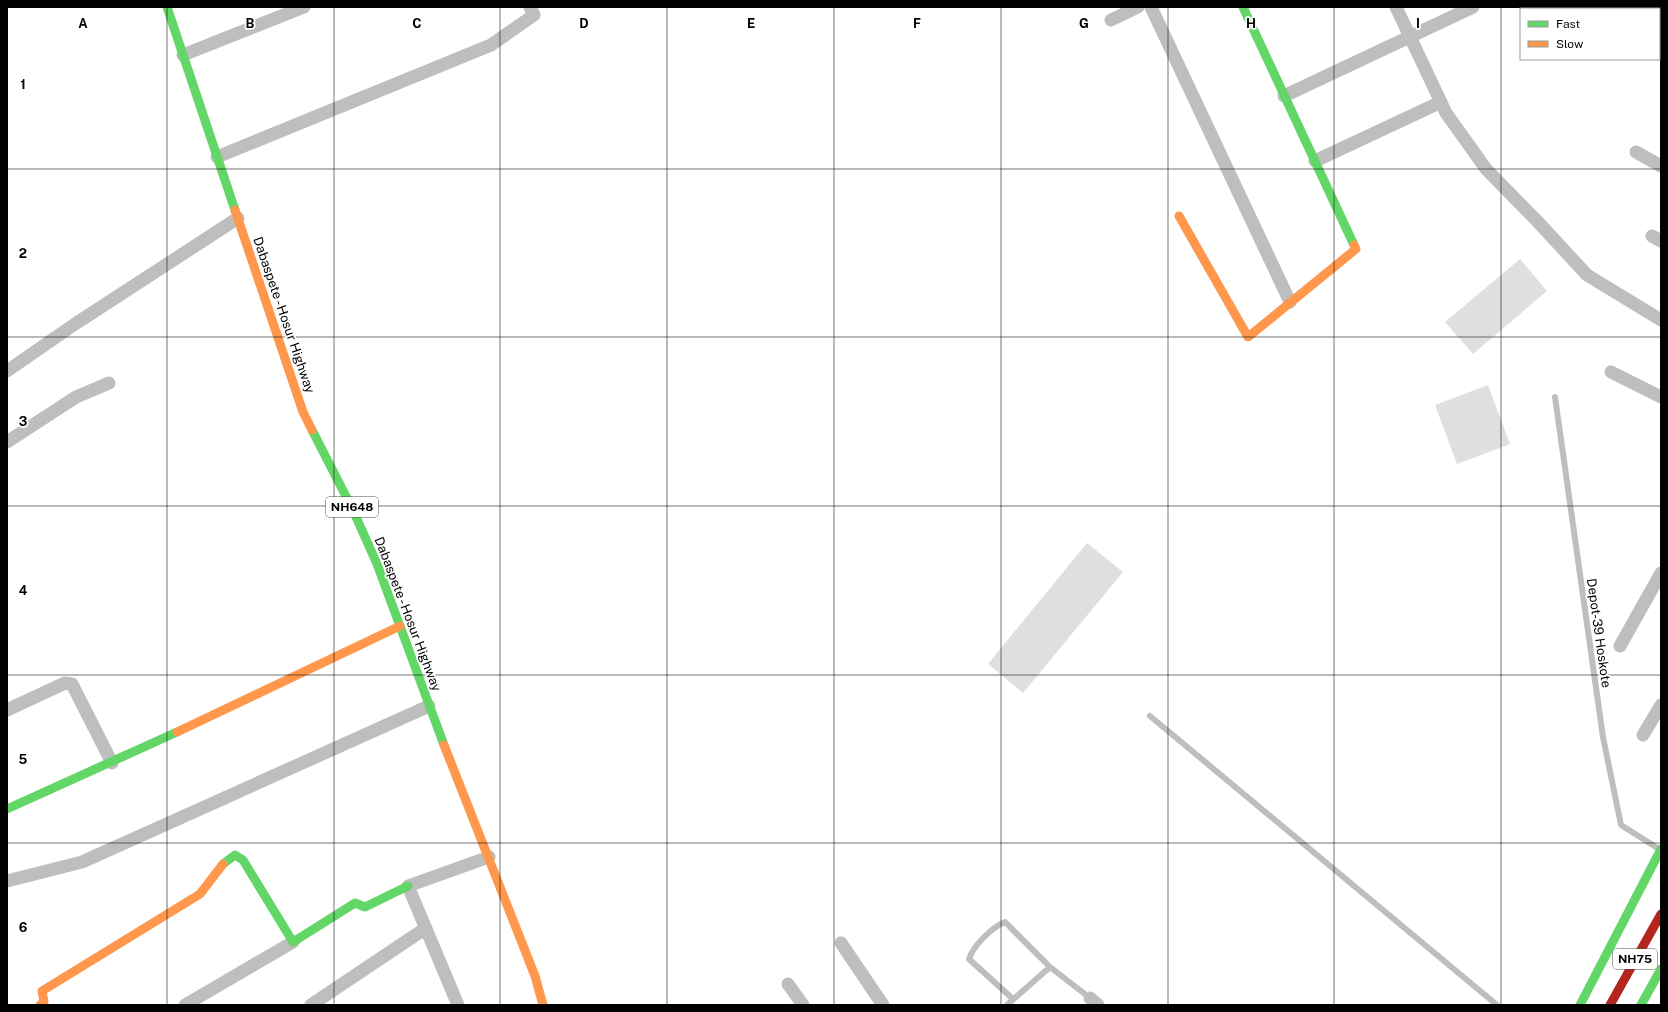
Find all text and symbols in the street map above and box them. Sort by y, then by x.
legend [1520,8,1660,60]
text: A [78,16,88,31]
text: B [246,16,255,31]
text: C [412,16,422,31]
text: D [579,16,589,31]
text: E [747,16,755,31]
text: F [913,16,921,31]
text: G [1079,16,1089,31]
text: H [1246,16,1256,31]
text: I [1416,16,1420,31]
text: Fast [1556,17,1581,31]
text: Slow [1556,37,1584,51]
text: 1 [20,77,26,92]
street label: Dabaspete - Hosur Highway [250,235,318,395]
text: 2 [19,246,27,261]
text: 3 [19,414,28,429]
road number: NH648 [326,497,378,517]
street label: Dabaspete - Hosur Highway [372,535,444,693]
street label: Depot-39 Hoskote [1584,577,1614,689]
text: 4 [19,583,28,598]
text: 5 [19,752,28,767]
text: 6 [19,920,28,935]
road number: NH75 [1613,949,1657,969]

